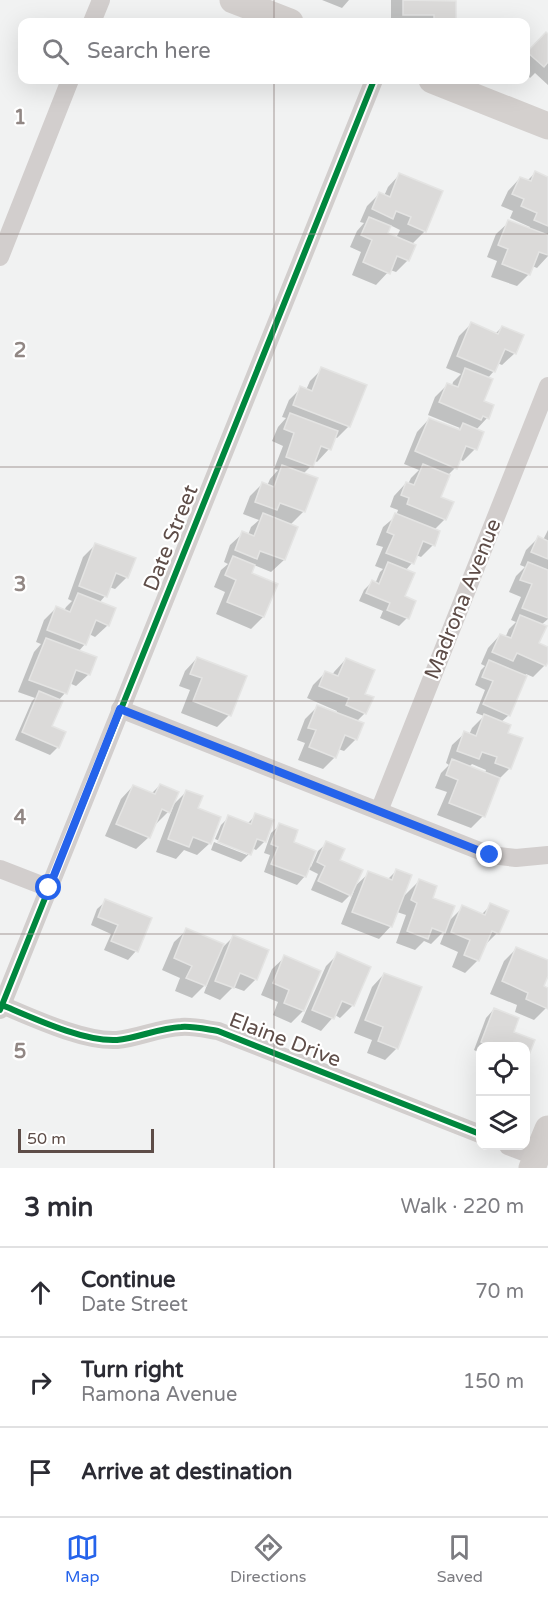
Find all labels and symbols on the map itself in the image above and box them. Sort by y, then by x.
text: 1 [14,106,26,130]
text: 2 [14,339,26,363]
street label: Date Street [138,481,204,595]
street label: Madrona Avenue [419,515,507,683]
text: 3 [14,573,26,597]
text: 4 [14,806,27,830]
route end [476,841,502,867]
route start [35,874,61,900]
street label: Elaine Drive [226,1007,344,1073]
text: 5 [14,1040,26,1064]
scale bar [18,1126,154,1154]

